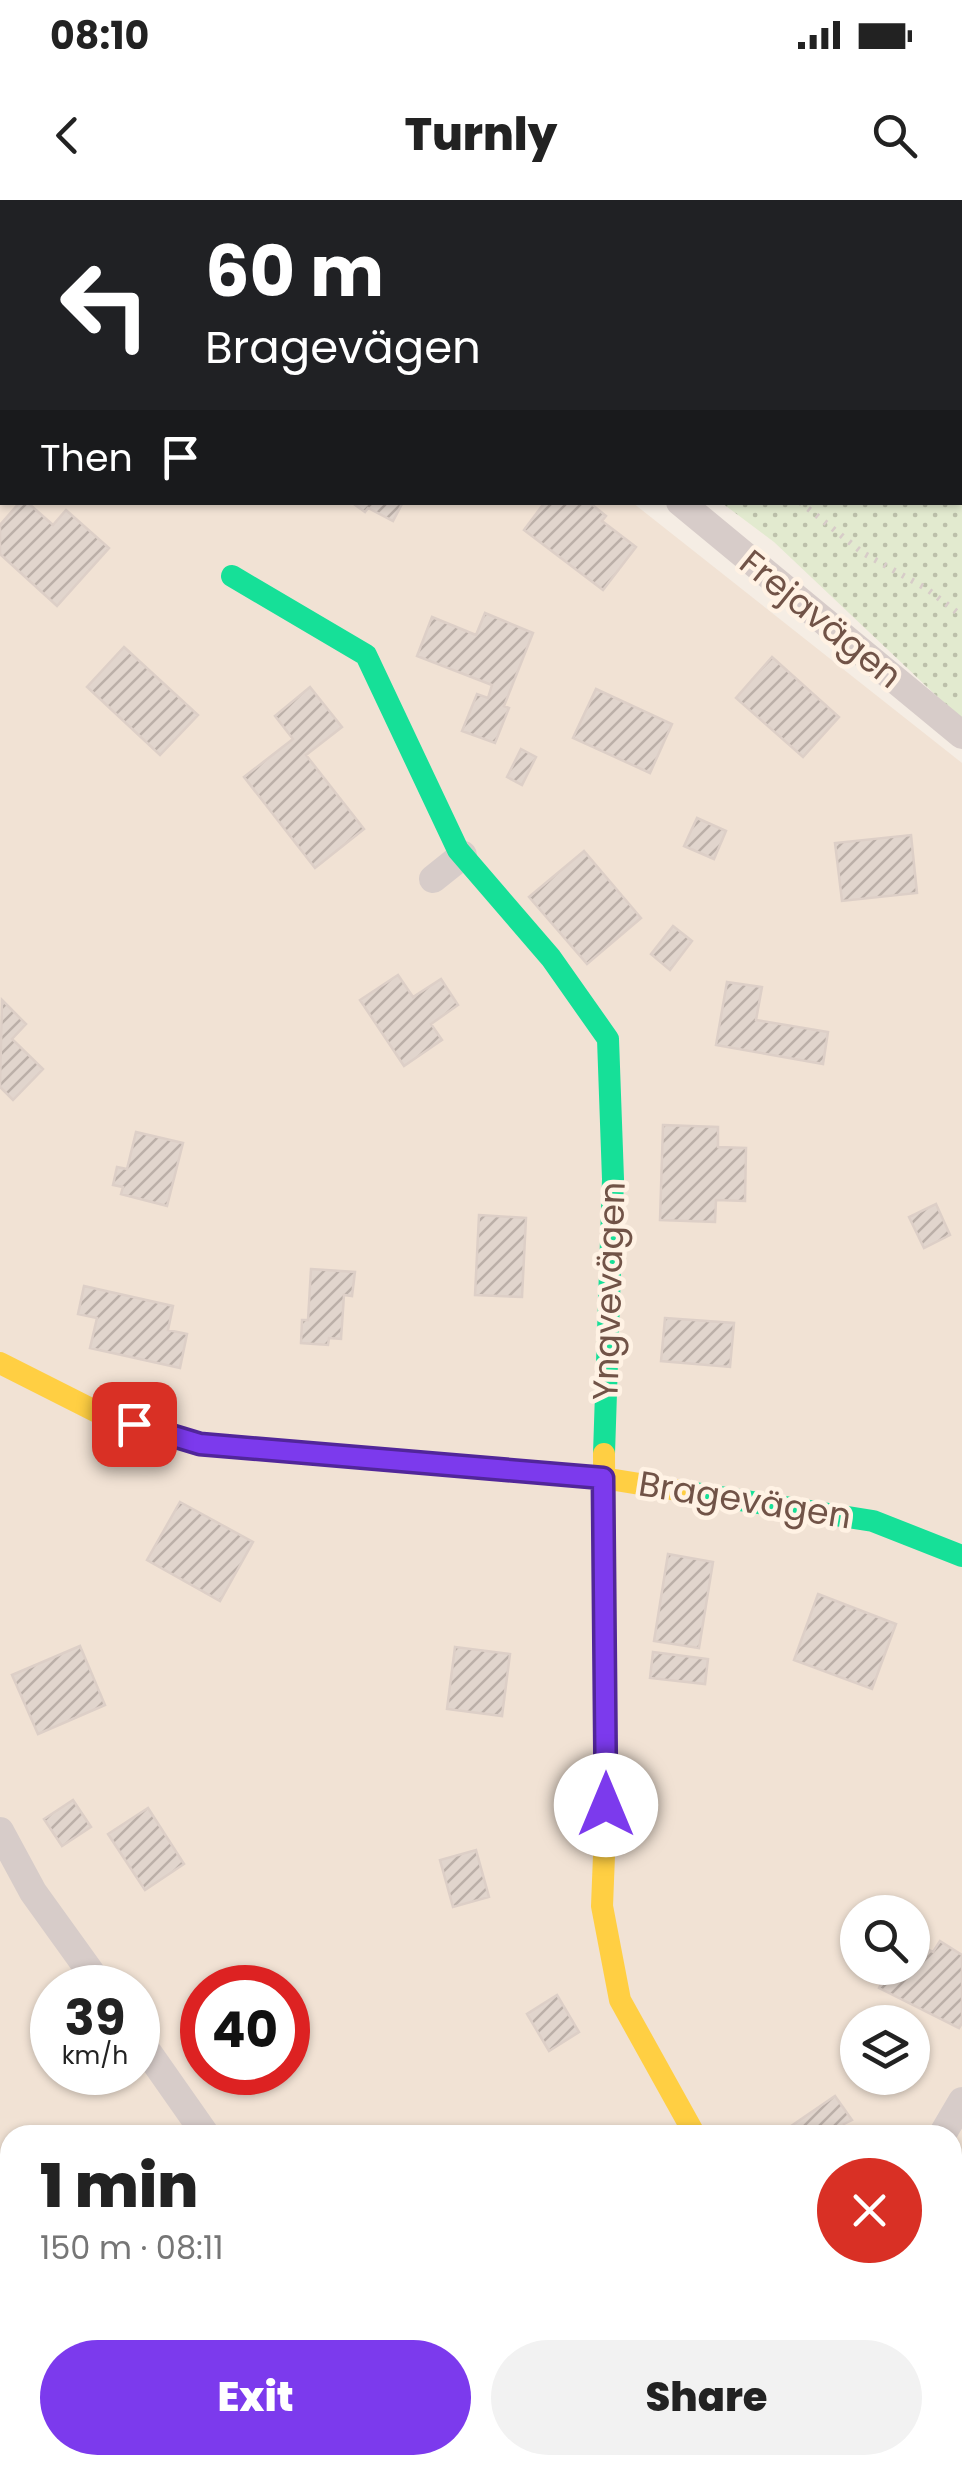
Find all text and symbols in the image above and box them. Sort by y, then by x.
text: 08:10 [50,9,149,62]
text: Turnly [405,103,557,166]
icon: back [40,108,95,163]
icon: search [867,108,922,163]
text: 60 m [205,222,384,321]
icon: left [40,240,170,370]
text: Bragevägen [205,316,481,379]
icon: arrive [153,430,208,485]
text: Then [40,431,133,484]
street label: Frejavägen [730,538,913,699]
street label: Yngvevägen [580,1181,637,1401]
pin [92,1382,177,1467]
icon: arrive [107,1397,162,1452]
street label: Bragevägen [635,1459,855,1540]
position arrow [554,1753,658,1857]
map controls [840,1895,930,2095]
button: search [840,1895,930,1985]
speed limit sign: 40 [180,1965,310,2095]
text: 39 [65,1982,126,2053]
button: layers [840,2005,930,2095]
text: km/h [62,2038,128,2073]
text: 1 min [40,2144,198,2228]
button: close [817,2158,922,2263]
text: 150 m · 08:11 [40,2225,223,2270]
button: Exit [40,2340,471,2455]
button: Share [491,2340,922,2455]

